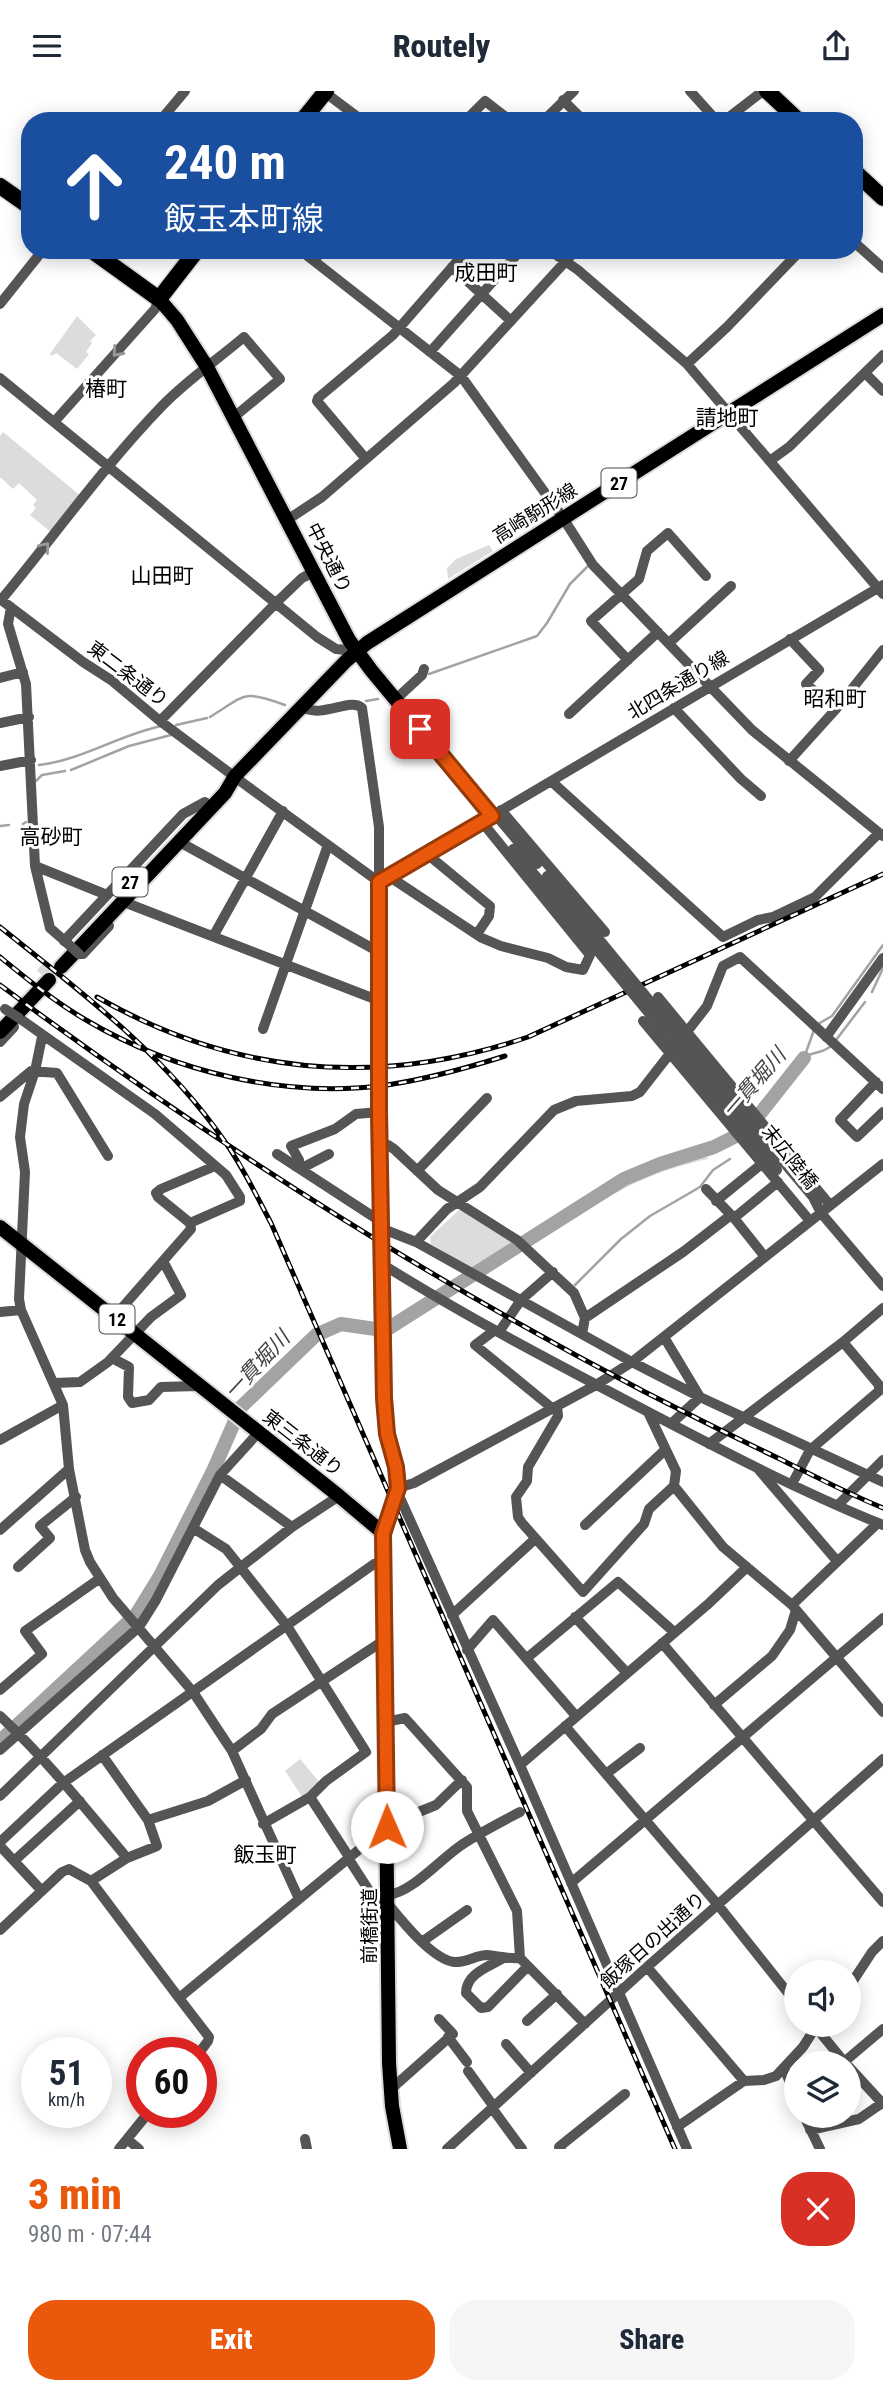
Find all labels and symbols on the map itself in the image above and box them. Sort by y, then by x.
district label: 成田町 [455,261,518,285]
one-way arrow [113,344,125,357]
district label: 椿町 [85,377,127,401]
district label: 請地町 [696,406,759,430]
road number: 27 [602,469,636,497]
street label: 高崎駒形線 [489,478,581,548]
street label: 中央通り [301,519,357,597]
one-way arrow [37,542,49,555]
district label: 山田町 [131,564,194,588]
street label: 東二条通り [83,636,173,712]
street label: 北四条通り線 [623,646,733,724]
district label: 昭和町 [804,687,867,711]
pin [390,699,450,759]
district label: 高砂町 [20,825,83,849]
road number: 27 [113,867,148,897]
water label: 一貫堀川 [717,1042,792,1123]
street label: 末広陸橋 [757,1120,823,1194]
road number: 12 [100,1304,134,1333]
water label: 一貫堀川 [220,1325,296,1404]
street label: 東三条通り [258,1405,348,1481]
position arrow [350,1790,424,1864]
district label: 飯玉町 [234,1843,297,1867]
street label: 飯塚日の出通り [596,1887,710,1993]
street label: 前橋街道 [358,1888,381,1964]
speed limit sign: 60 [126,2037,217,2128]

